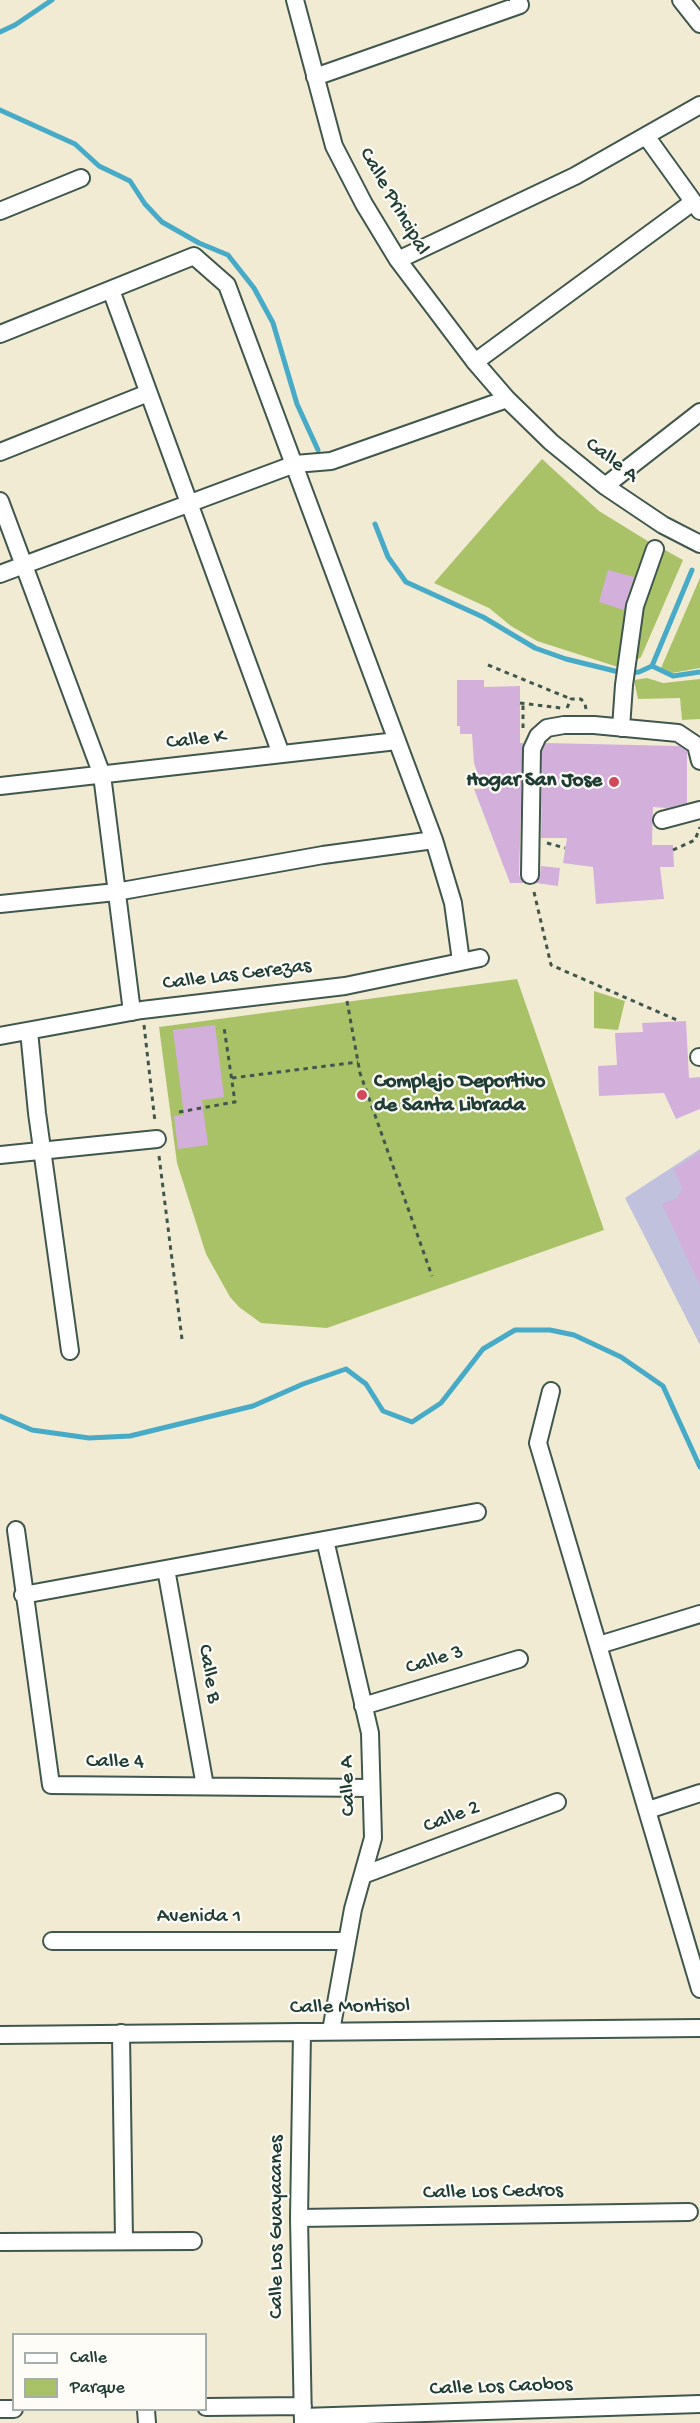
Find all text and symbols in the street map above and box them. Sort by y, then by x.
street label: Calle Principal [352,144,434,260]
street label: Calle A [579,433,643,489]
street label: Calle K [165,725,227,757]
place label: Hogar San Jose [466,769,602,795]
marker: Hogar San Jose [607,775,621,789]
street label: Calle Las Cerezas [161,954,313,998]
place label: Complejo Deportivo de Santa Librada [374,1070,545,1120]
marker: Complejo Deportivo de Santa Librada [355,1088,369,1102]
street label: Calle 3 [403,1640,467,1682]
street label: Calle B [190,1643,226,1705]
street label: Calle 4 [86,1750,144,1776]
street label: Calle A [335,1755,363,1817]
street label: Calle 2 [420,1796,484,1840]
street label: Avenida 1 [157,1905,241,1931]
street label: Calle Montisol [290,1994,410,2022]
street label: Calle Los Guayacanes [265,2135,291,2319]
street label: Calle Los Cedros [423,2179,563,2207]
legend [12,2333,207,2411]
text: Calle [70,2348,107,2369]
street label: Calle Los Caobos [429,2373,573,2403]
text: Parque [70,2378,125,2399]

